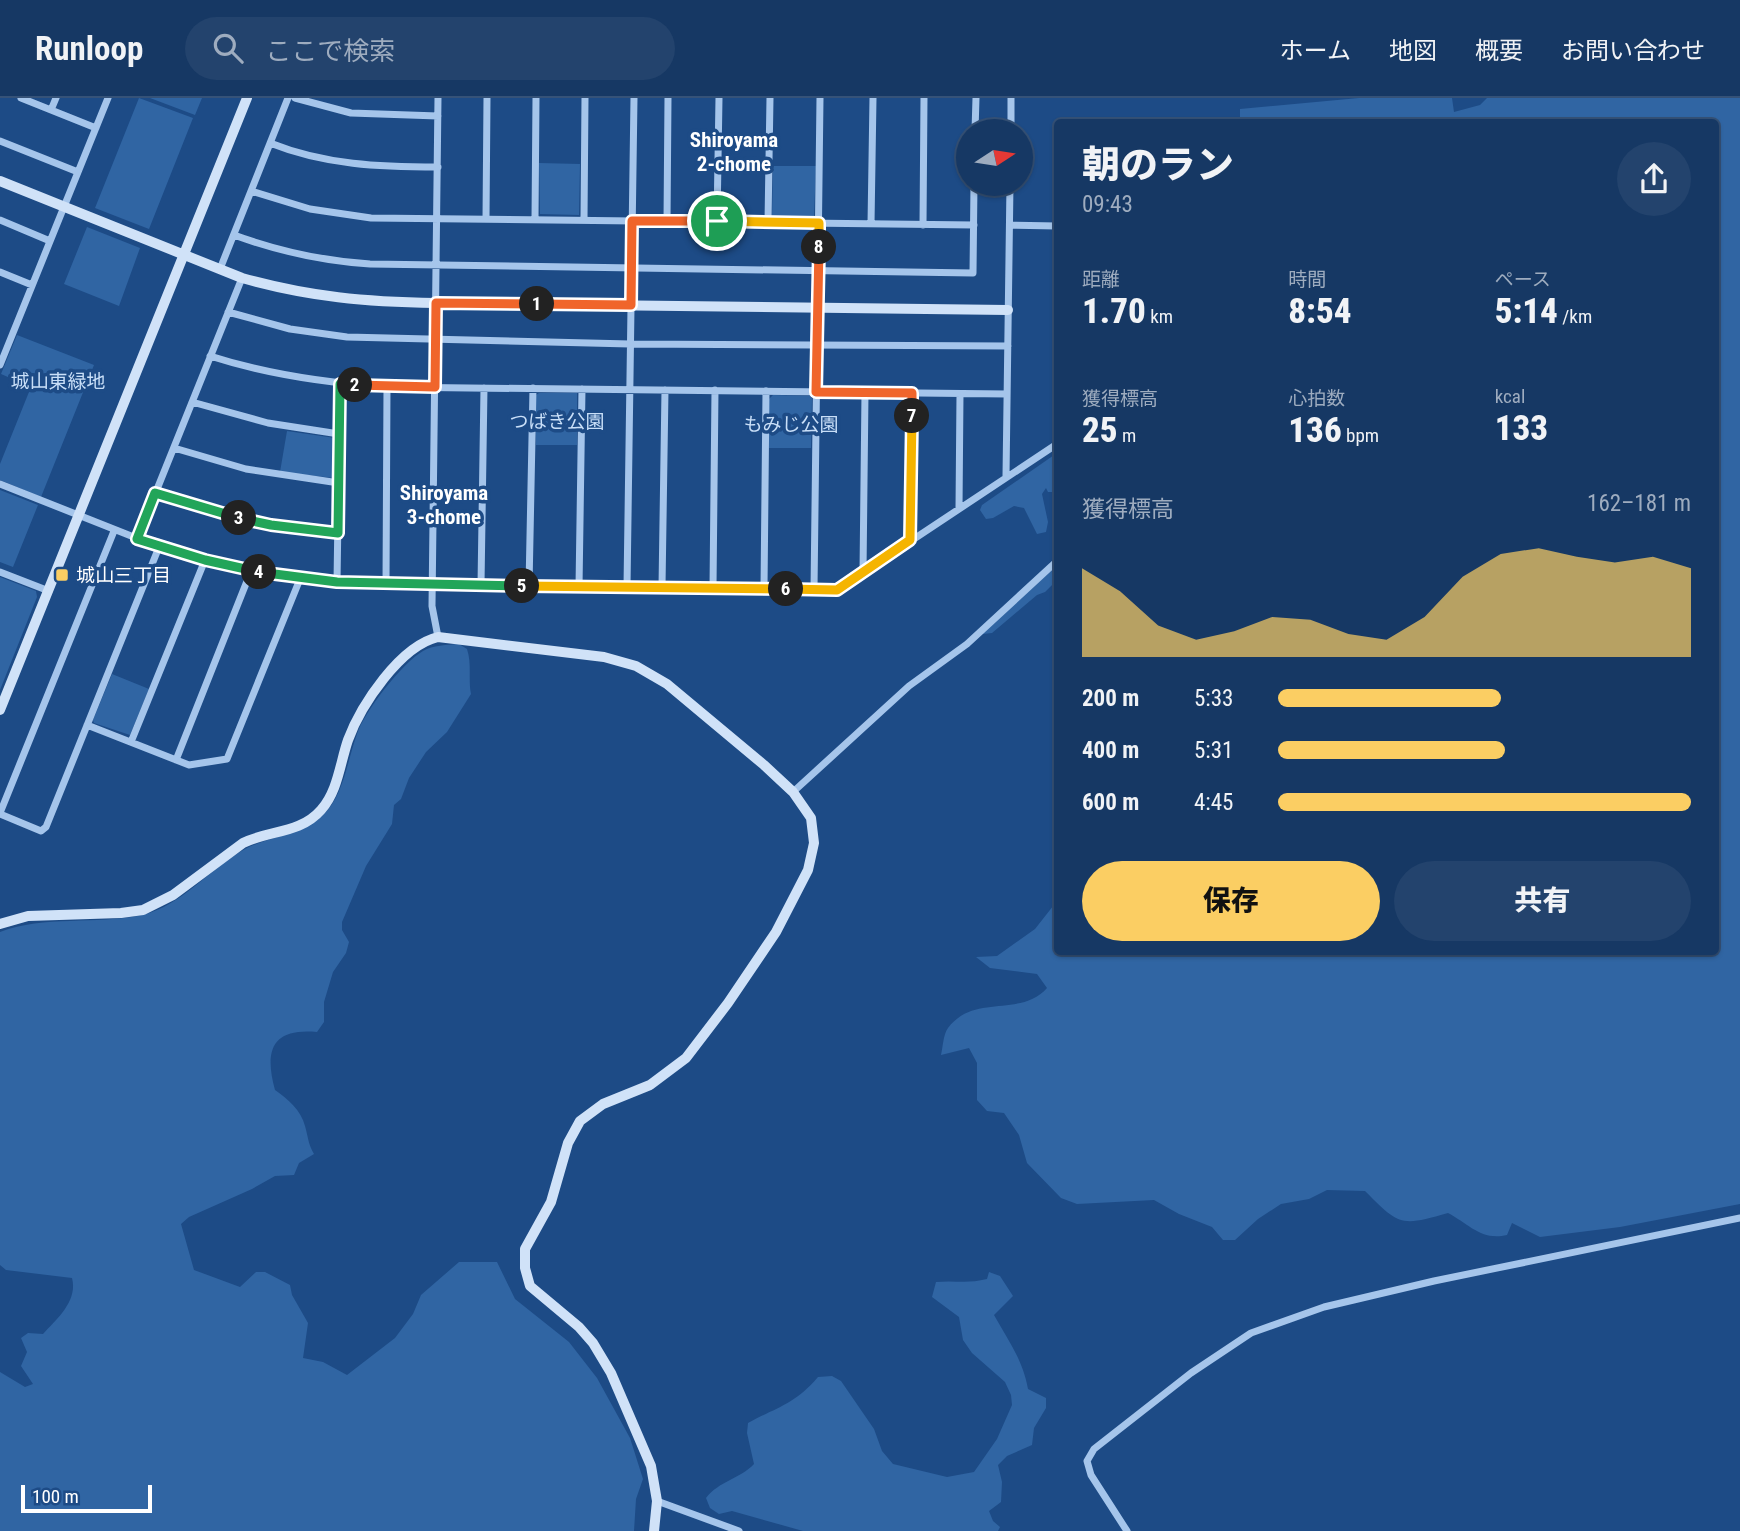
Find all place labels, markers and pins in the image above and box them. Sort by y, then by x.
pin [687,191,747,251]
pin: 8 [802,230,836,264]
pin: 1 [520,286,554,322]
pin: 2 [338,368,372,402]
pin: 7 [894,398,930,434]
pin: 3 [222,500,256,536]
pin: 4 [242,554,276,589]
place label: 城山三丁目 [76,564,171,587]
marker: 城山三丁目 [54,567,70,583]
pin: 5 [504,568,540,603]
pin: 6 [768,572,804,606]

